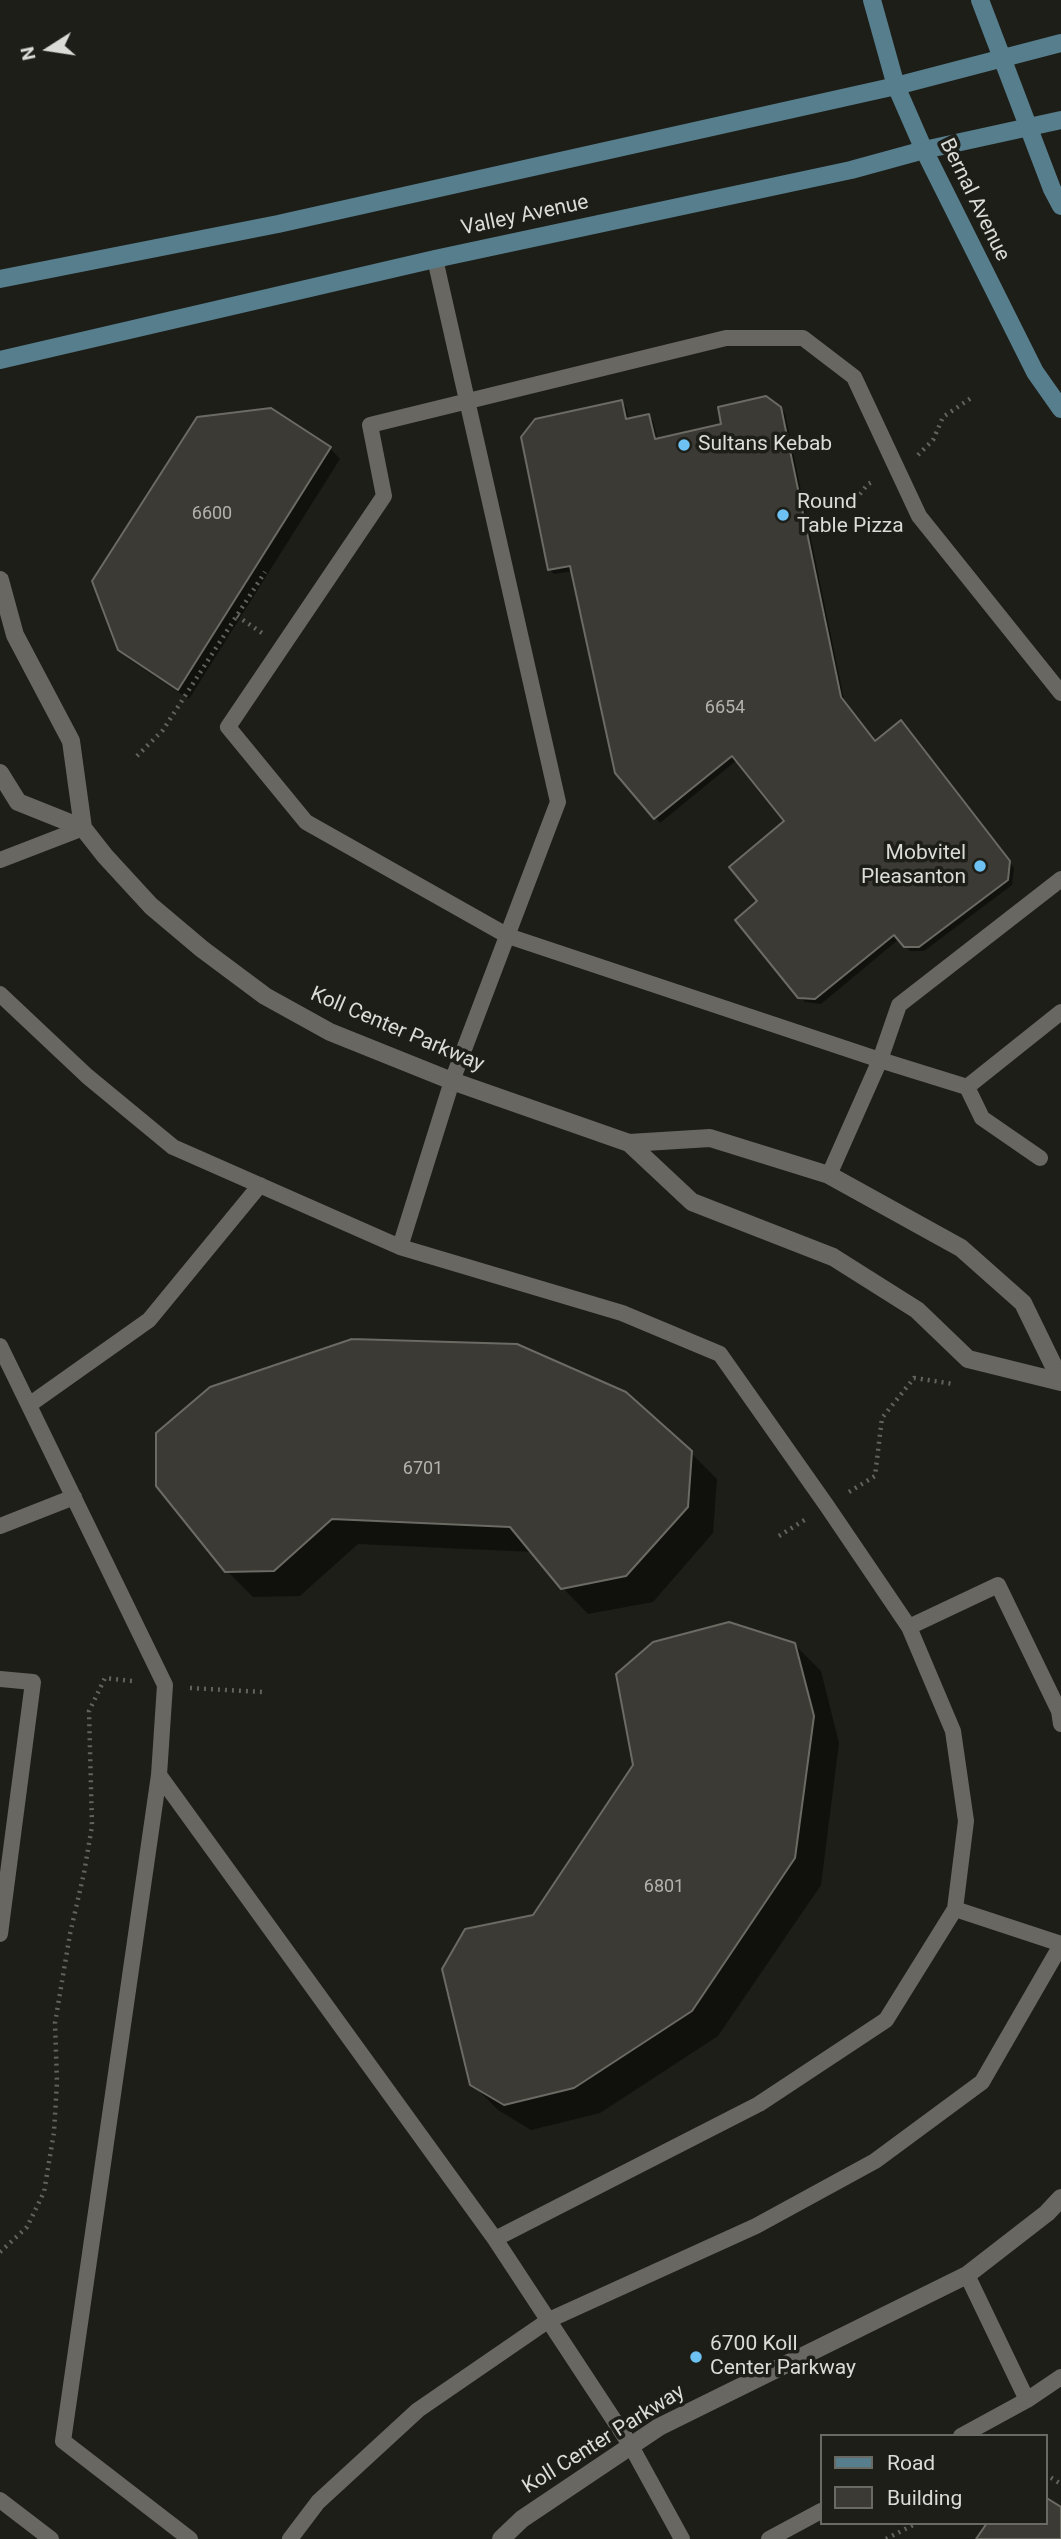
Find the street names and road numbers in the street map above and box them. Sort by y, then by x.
street label: Bernal Avenue [933,135,1015,265]
street label: Valley Avenue [459,190,591,242]
street label: Koll Center Parkway [306,982,488,1078]
street label: Koll Center Parkway [518,2380,690,2500]

